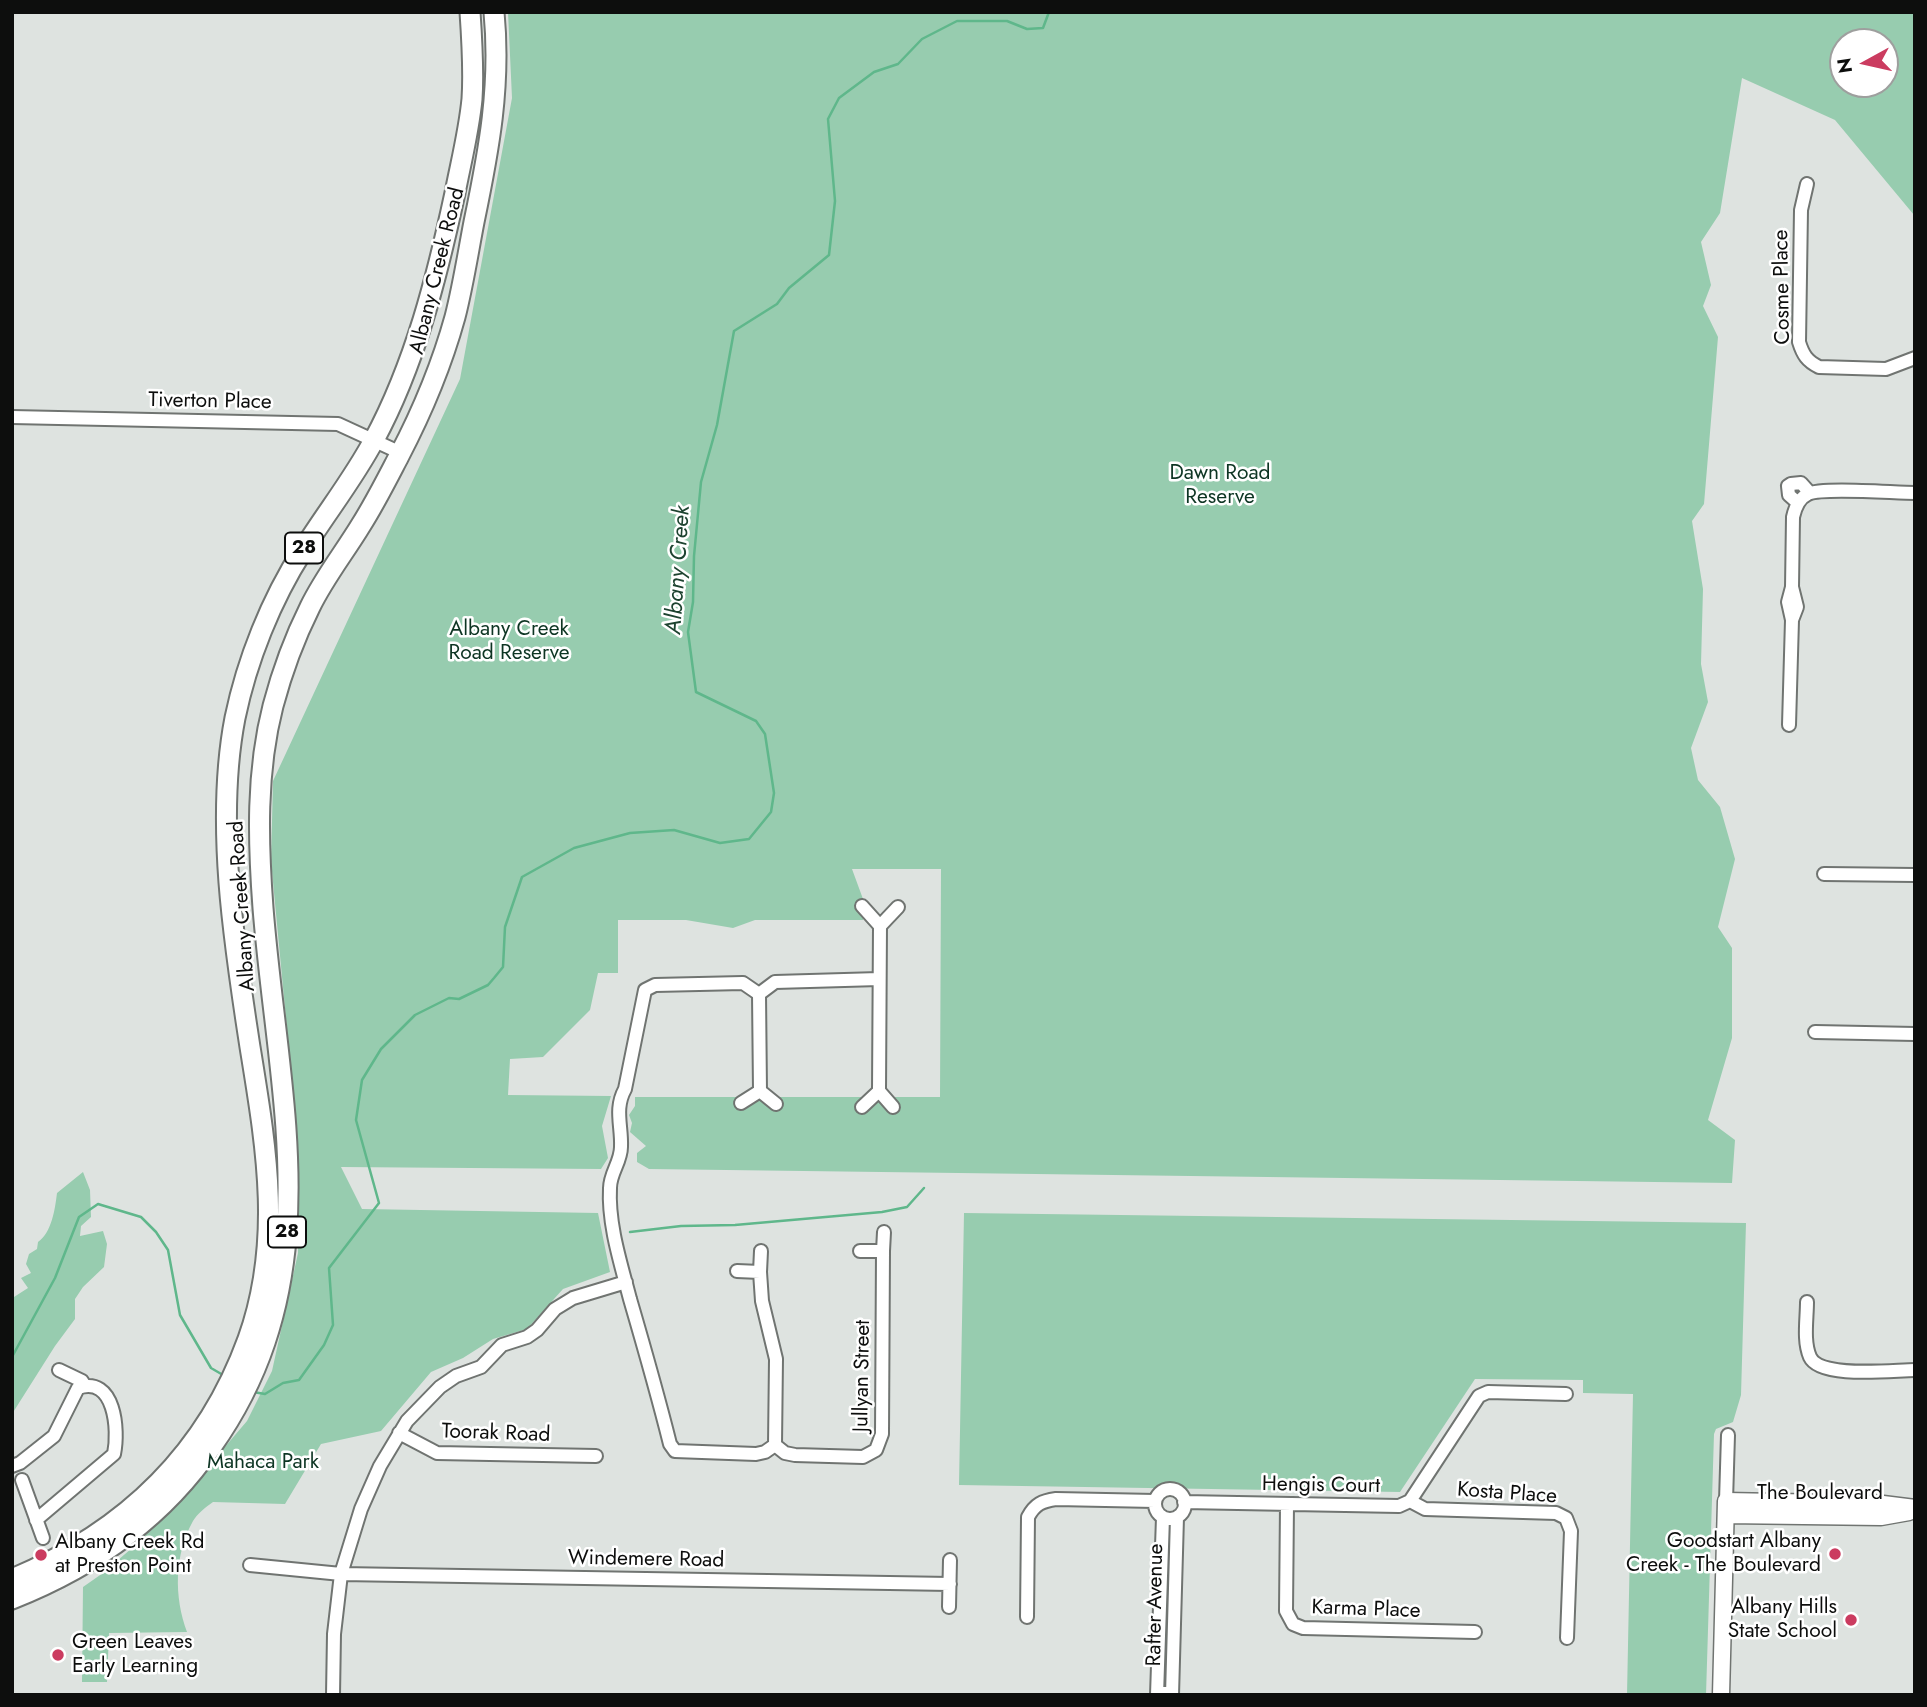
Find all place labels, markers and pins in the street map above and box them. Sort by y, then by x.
place label: Goodstart Albany Creek - The Boulevard [1626,1529,1821,1579]
place label: Albany Creek Rd at Preston Point [55,1530,204,1580]
marker: Goodstart Albany Creek - The Boulevard [1827,1546,1843,1562]
marker: Albany Creek Rd at Preston Point [33,1547,49,1563]
place label: Albany Hills State School [1728,1595,1837,1645]
marker: Albany Hills State School [1843,1612,1859,1628]
place label: Green Leaves Early Learning [72,1630,198,1680]
marker: Green Leaves Early Learning [50,1647,66,1663]

